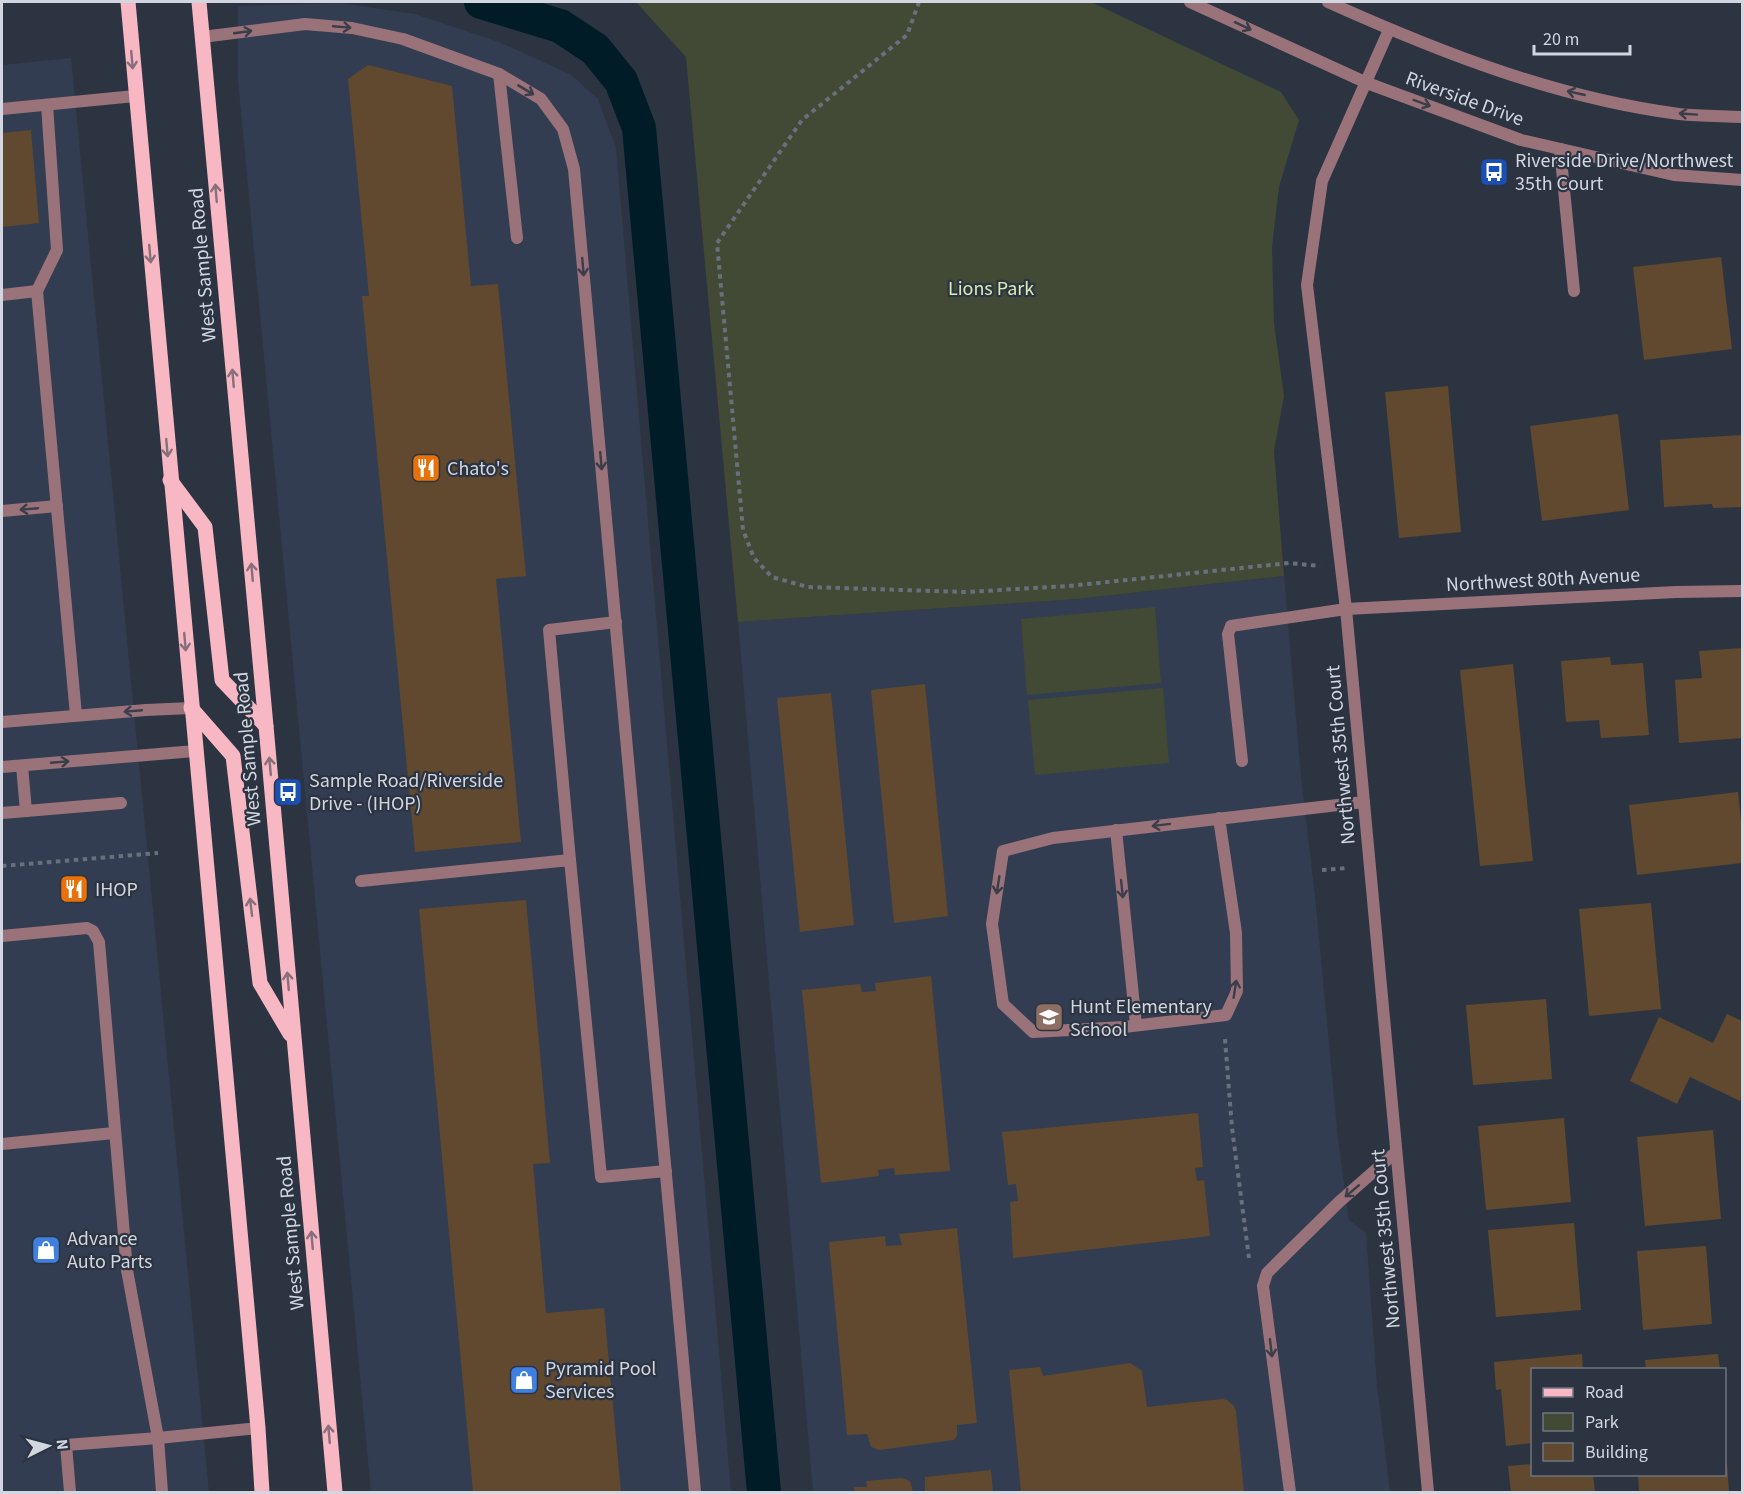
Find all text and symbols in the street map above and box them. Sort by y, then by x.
scale bar [1534,18,1630,56]
one-way arrow [1234,21,1252,32]
one-way arrow [332,22,352,33]
one-way arrow [233,26,253,37]
text: 20 m [1543,27,1579,52]
one-way arrow [127,49,138,69]
street label: Riverside Drive [1402,65,1528,133]
one-way arrow [517,84,534,96]
one-way arrow [1567,87,1587,98]
one-way arrow [1412,98,1431,109]
one-way arrow [1678,108,1698,119]
place label: Riverside Drive/Northwest 35th Court [1515,147,1734,198]
bus stop icon: Riverside Drive/Northwest 35th Court [1478,156,1510,188]
one-way arrow [210,184,221,204]
street label: West Sample Road [182,187,224,343]
one-way arrow [145,244,156,263]
one-way arrow [578,256,589,276]
park label: Lions Park [948,275,1034,303]
one-way arrow [227,368,238,388]
one-way arrow [162,438,173,458]
one-way arrow [596,451,607,471]
restaurant icon: Chato's [410,452,442,484]
place label: Chato's [447,455,509,483]
one-way arrow [20,504,40,515]
street label: Northwest 80th Avenue [1445,561,1641,599]
one-way arrow [246,562,257,582]
one-way arrow [180,632,191,652]
street label: Northwest 35th Court [1319,664,1363,846]
street label: West Sample Road [227,671,269,827]
one-way arrow [123,706,143,717]
one-way arrow [49,756,69,767]
one-way arrow [264,756,275,776]
place label: Sample Road/Riverside Drive - (IHOP) [309,767,503,818]
bus stop icon: Sample Road/Riverside Drive - (IHOP) [272,776,304,808]
one-way arrow [1151,820,1171,831]
restaurant icon: IHOP [58,873,90,905]
one-way arrow [992,875,1003,895]
place label: IHOP [95,876,138,904]
one-way arrow [1117,878,1128,898]
one-way arrow [245,897,256,917]
one-way arrow [283,972,294,992]
one-way arrow [1230,980,1241,999]
place label: Hunt Elementary School [1070,993,1212,1044]
school or university icon: Hunt Elementary School [1033,1001,1065,1033]
street label: Northwest 35th Court [1364,1148,1408,1330]
street label: West Sample Road [270,1155,312,1311]
one-way arrow [1344,1184,1360,1197]
place label: Advance Auto Parts [67,1225,152,1276]
one-way arrow [306,1231,317,1250]
shop icon: Advance Auto Parts [30,1234,62,1266]
one-way arrow [1266,1338,1277,1358]
place label: Pyramid Pool Services [545,1355,656,1406]
shop icon: Pyramid Pool Services [508,1364,540,1396]
legend [1531,1368,1726,1476]
text: Road [1585,1380,1624,1405]
text: Park [1585,1410,1619,1435]
north arrow [18,1416,78,1476]
one-way arrow [323,1425,334,1445]
text: N [50,1438,73,1451]
text: Building [1585,1440,1648,1465]

